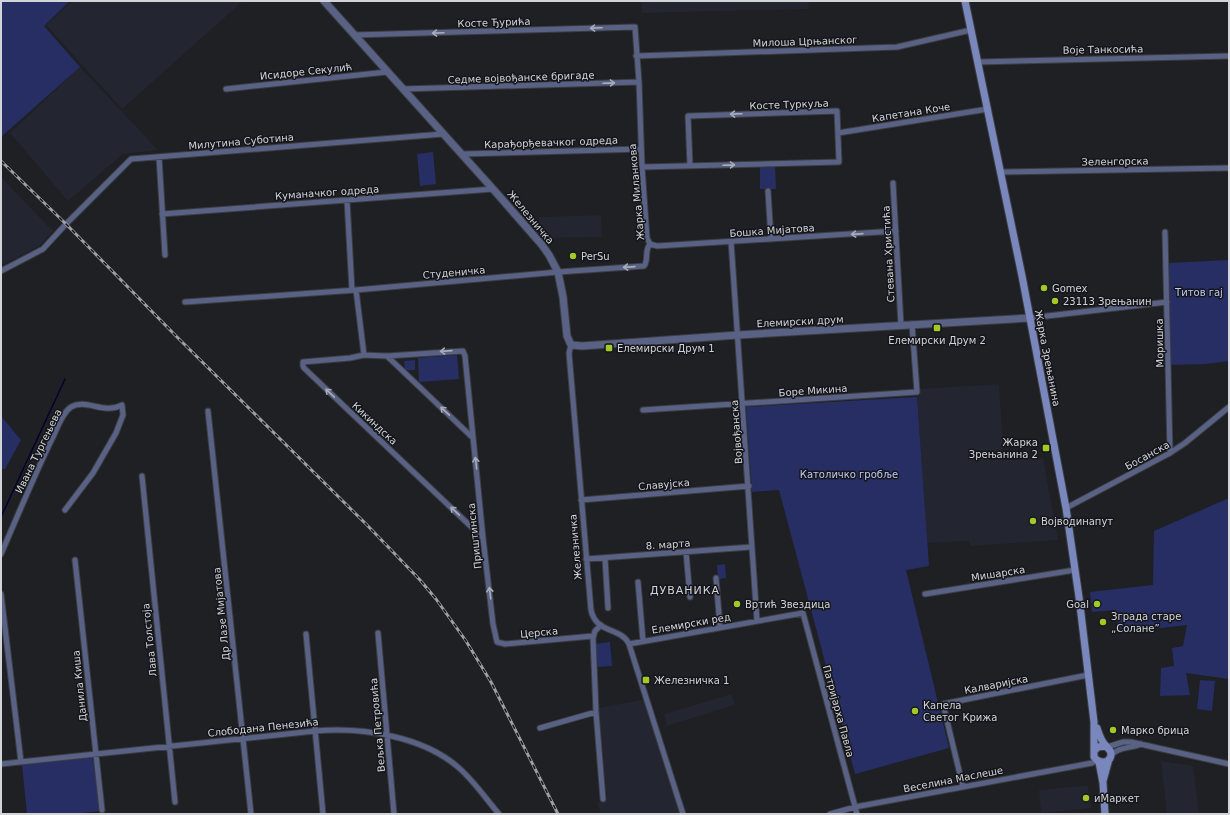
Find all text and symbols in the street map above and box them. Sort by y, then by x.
street label: Косте Ђурића [457,16,531,29]
one-way arrow [590,25,603,32]
one-way arrow [432,29,445,37]
street label: Милоша Црњанског [752,34,858,49]
street label: Воје Танкосића [1063,43,1143,56]
street label: Исидоре Секулић [259,61,353,82]
street label: Седме војвођанске бригаде [447,69,595,87]
one-way arrow [602,79,615,87]
street label: Косте Туркуља [749,98,829,111]
street label: Капетана Коче [871,101,951,124]
one-way arrow [730,110,743,118]
street label: Милутина Суботина [188,131,294,152]
street label: Карађорђевачког одреда [484,135,618,151]
street label: Жарка Миланкова [627,143,646,241]
street label: Зеленгорска [1081,155,1149,168]
one-way arrow [722,161,735,169]
street label: Куманачког одреда [275,183,380,202]
street label: Железничка [505,189,556,246]
street label: Стевана Христића [880,205,897,303]
street label: Бошка Мијатова [729,222,815,239]
one-way arrow [851,230,864,237]
marker: PerSu [568,251,578,261]
place label: PerSu [581,251,610,262]
street label: Студеничка [422,264,486,281]
one-way arrow [623,264,636,271]
marker: Gomex [1039,283,1049,293]
place label: Gomex [1052,283,1088,294]
park label: Титов гај [1174,287,1223,298]
marker: 23113 Зрењанин [1050,296,1060,306]
place label: 23113 Зрењанин [1063,296,1152,307]
street label: Жарка Зрењанина [1033,309,1062,407]
street label: Елемирски друм [756,314,844,329]
street label: Моришка [1154,318,1165,368]
marker: Елемирски Друм 2 [932,323,942,333]
place label: Елемирски Друм 2 [888,335,986,346]
marker: Елемирски Друм 1 [604,343,614,353]
place label: Елемирски Друм 1 [617,343,715,354]
one-way arrow [440,348,453,355]
street label: Боре Микина [778,383,848,398]
one-way arrow [325,388,335,398]
street label: Војвођанска [729,399,745,464]
street label: Кикиндска [350,400,399,447]
one-way arrow [440,406,450,416]
street label: Ивана Тургењева [13,407,64,495]
place label: Жарка Зрењанина 2 [969,437,1038,460]
street label: Босанска [1123,439,1171,472]
marker: Жарка Зрењанина 2 [1041,443,1051,453]
one-way arrow [472,457,480,470]
park label: Католичко гробље [800,469,898,480]
street label: Славујска [638,477,690,492]
street label: Приштинска [466,503,483,569]
one-way arrow [450,506,460,516]
street label: Железничка [567,514,584,580]
marker: Војводинапут [1028,516,1038,526]
place label: Војводинапут [1041,516,1113,527]
street label: 8. марта [645,537,691,552]
street label: Мишарска [970,564,1026,583]
street label: Др Лазе Мијатова [211,567,232,661]
district label: ДУВАНИКА [650,584,720,597]
one-way arrow [486,587,494,600]
marker: Вртић Звездица [732,599,742,609]
place label: Вртић Звездица [745,599,830,610]
place label: Goal [1066,599,1089,610]
marker: Goal [1092,599,1102,609]
street label: Лава Толстоја [140,603,159,677]
street label: Елемирски ред [651,611,731,636]
place label: Зграда старе „Солане” [1111,611,1181,634]
marker: Зграда старе „Солане” [1098,617,1108,627]
street label: Церска [520,625,558,640]
street label: Данила Киша [70,650,89,722]
street label: Патријарха Павла [821,664,856,758]
street label: Калваријска [963,673,1029,696]
marker: Железничка 1 [641,675,651,685]
place label: Железничка 1 [654,675,729,686]
street label: Вељка Петровића [368,677,387,772]
place label: Капела Светог Крижа [923,700,998,723]
marker: Капела Светог Крижа [910,706,920,716]
street label: Слободана Пенезића [207,716,319,739]
marker: Марко брица [1108,725,1118,735]
place label: Марко брица [1121,725,1189,736]
street label: Веселина Маслеше [902,764,1004,795]
marker: иМаркет [1081,793,1091,803]
place label: иМаркет [1094,793,1140,804]

